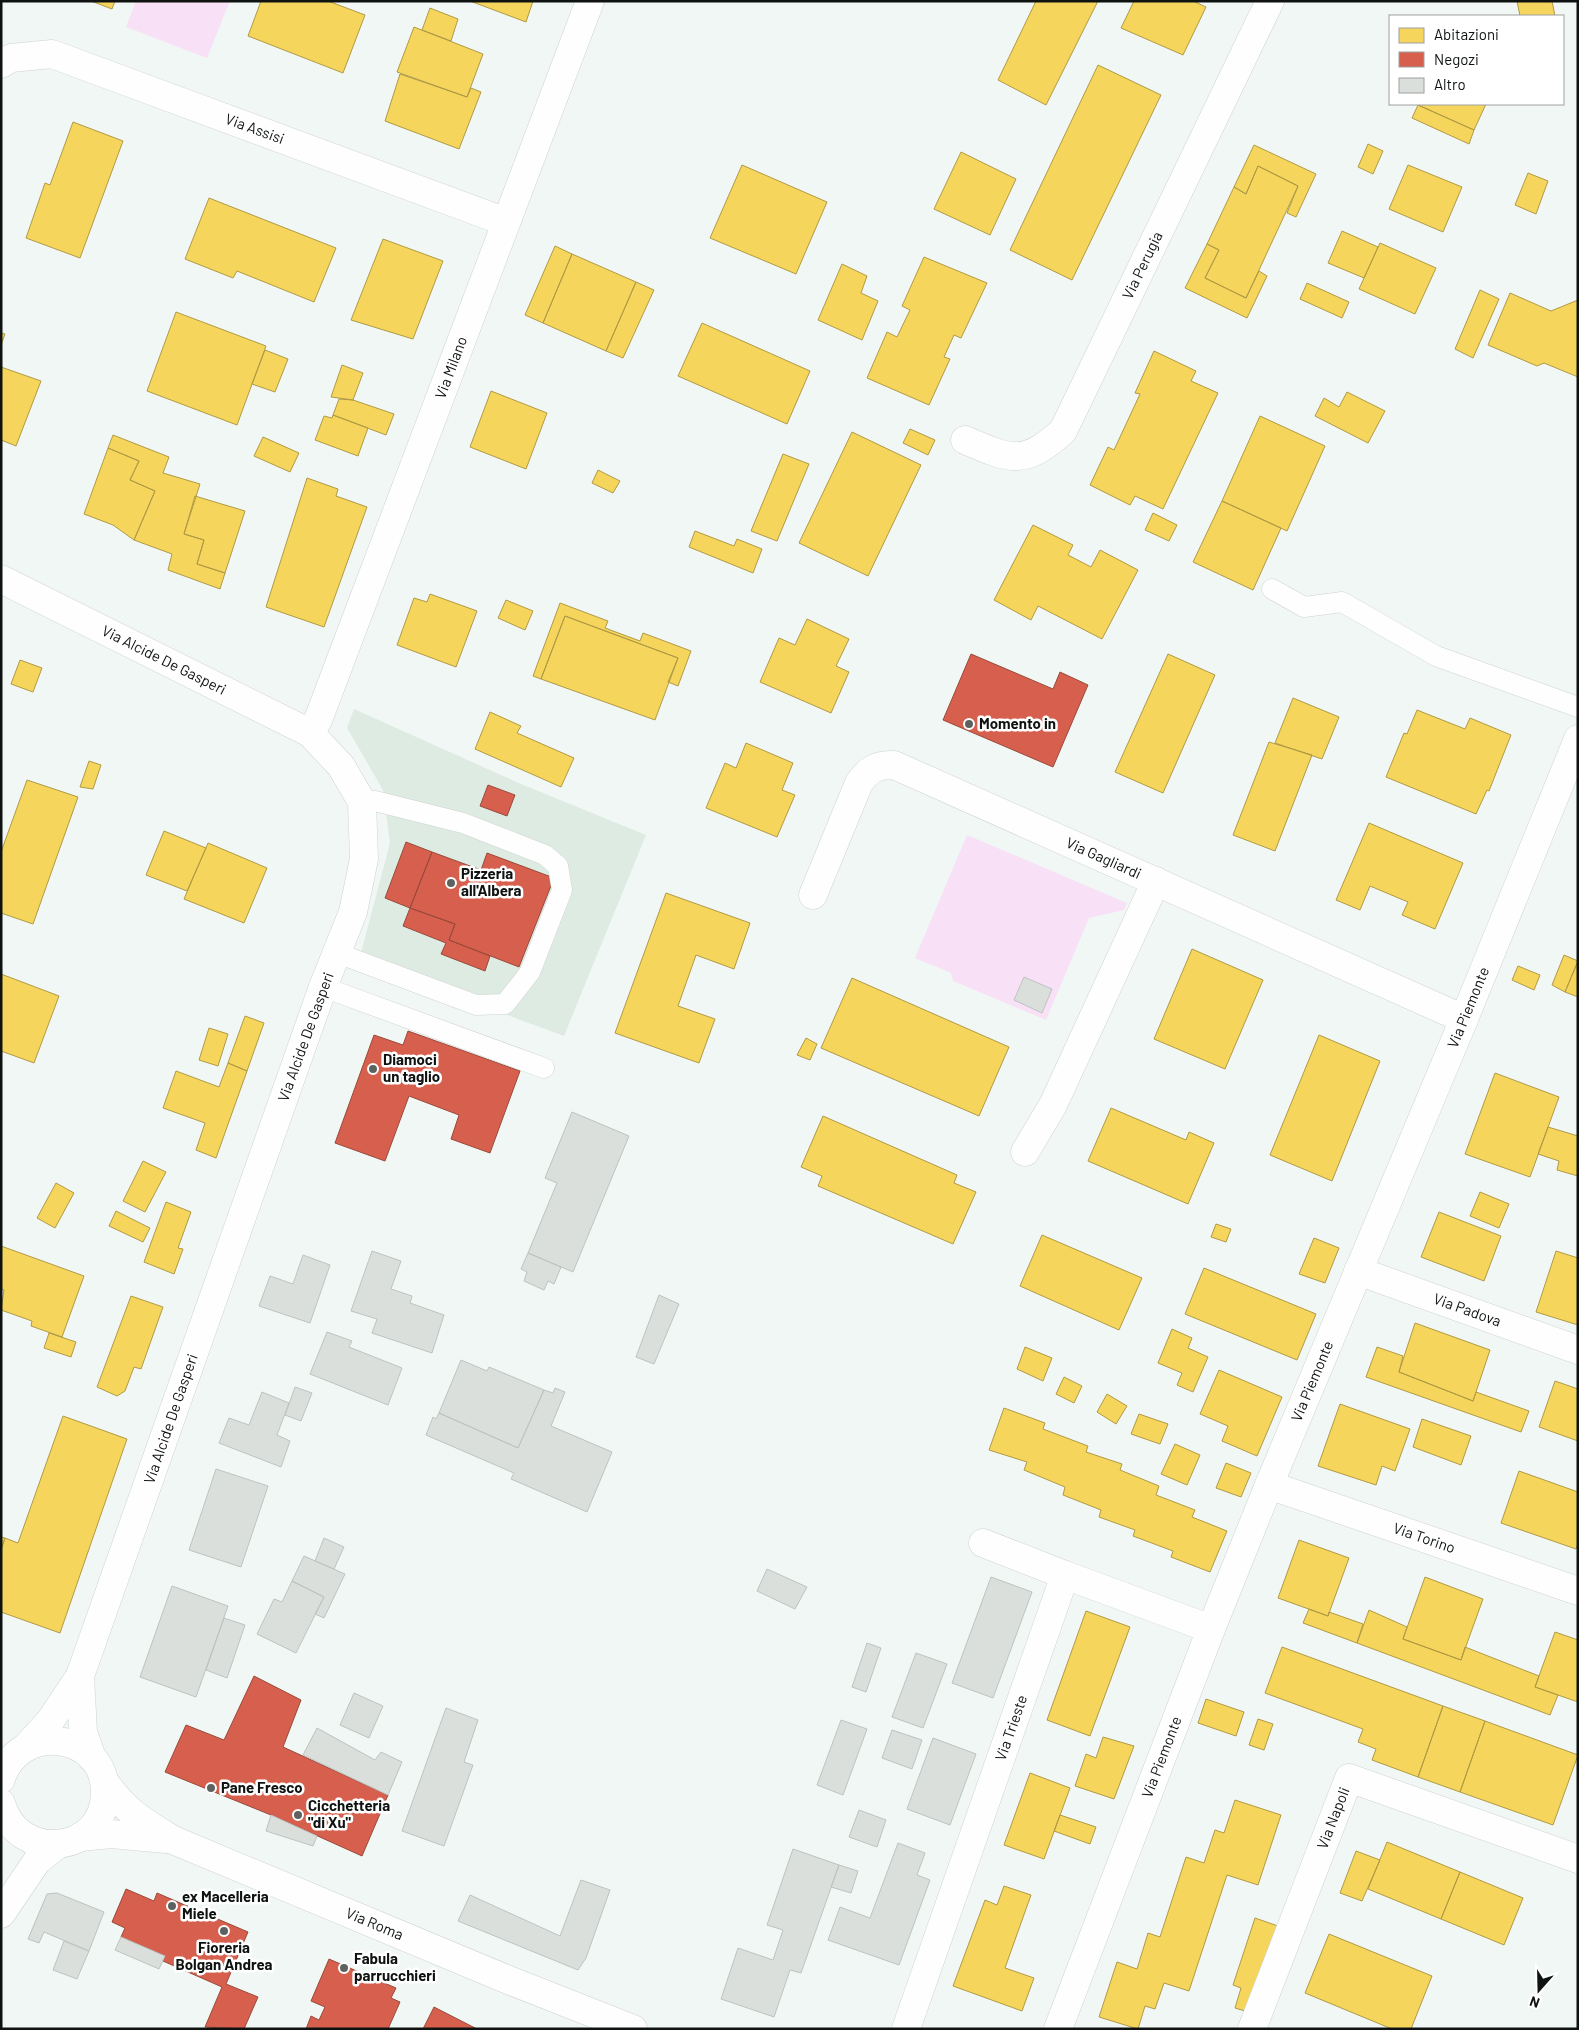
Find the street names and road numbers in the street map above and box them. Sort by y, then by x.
street label: Via Assisi [223,109,287,147]
street label: Via Perugia [1118,228,1166,302]
street label: Via Milano [430,334,470,401]
street label: Via Alcide De Gasperi [99,621,229,698]
street label: Via Gagliardi [1064,833,1144,882]
street label: Via Piemonte [1443,964,1492,1050]
street label: Via Alcide De Gasperi [273,969,337,1104]
street label: Via Padova [1431,1289,1504,1330]
street label: Via Piemonte [1287,1338,1336,1424]
street label: Via Alcide De Gasperi [139,1351,201,1486]
street label: Via Torino [1391,1518,1458,1556]
street label: Via Trieste [991,1692,1030,1763]
street label: Via Piemonte [1137,1714,1185,1800]
street label: Via Napoli [1312,1784,1353,1851]
street label: Via Roma [343,1903,406,1943]

